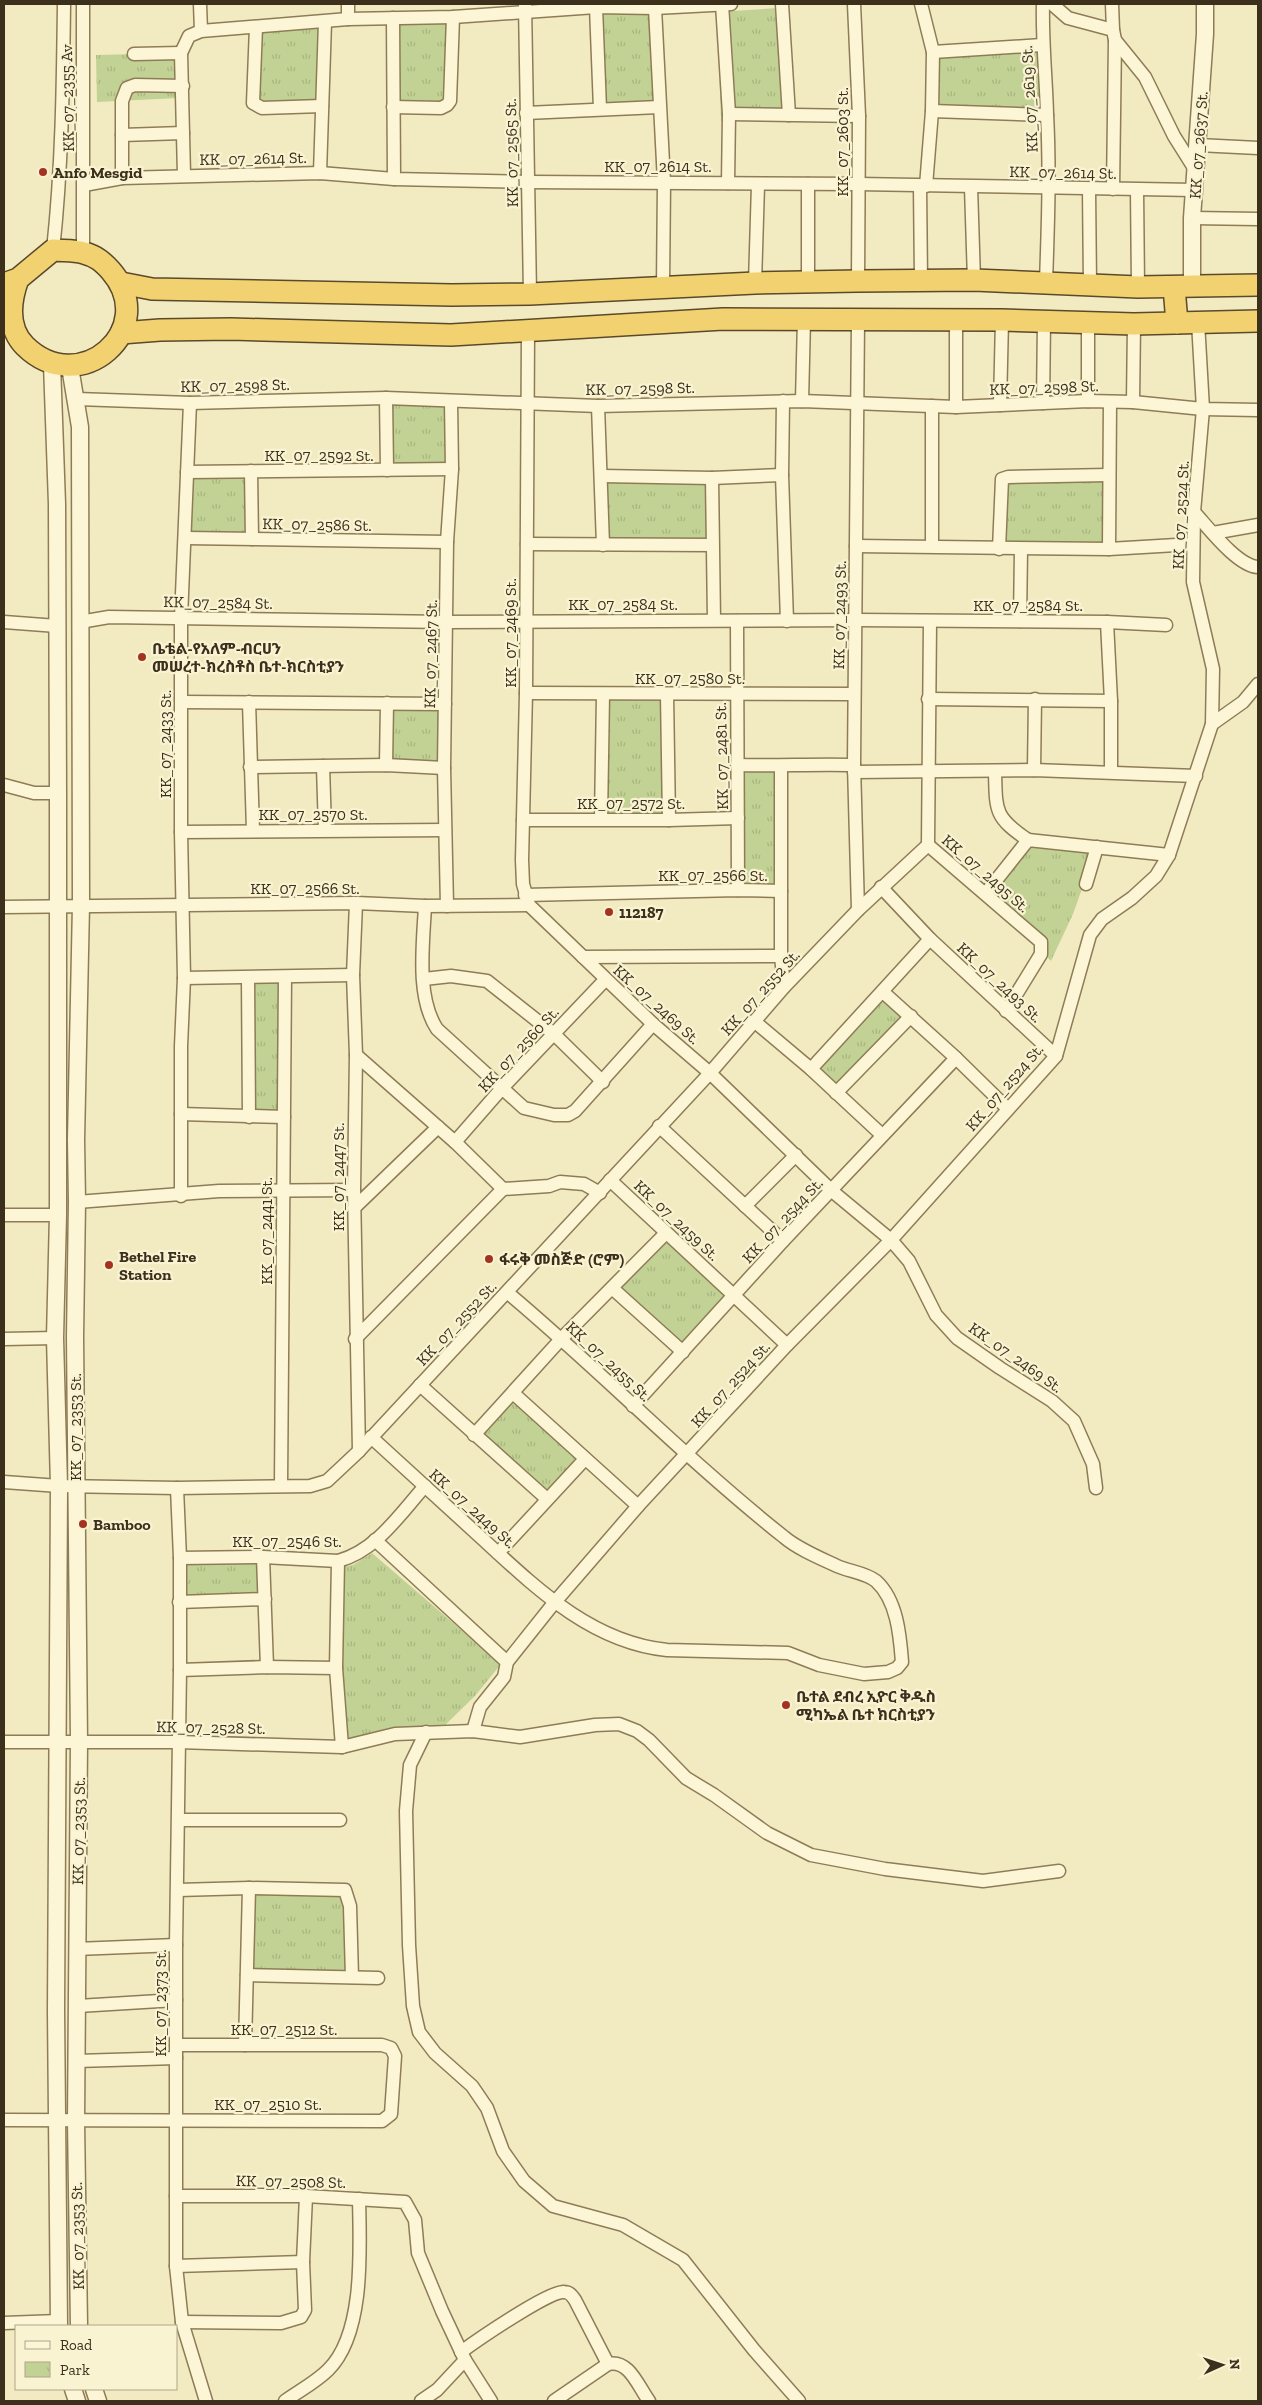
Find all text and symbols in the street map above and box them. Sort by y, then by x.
street label: KK_07_2355 Av [57,44,78,152]
street label: KK_07_2619 St. [1017,45,1042,153]
street label: KK_07_2603 St. [833,87,852,197]
street label: KK_07_2637 St. [1185,91,1212,200]
street label: KK_07_2565 St. [501,98,522,208]
street label: KK_07_2614 St. [199,148,307,169]
street label: KK_07_2614 St. [604,157,712,176]
street label: KK_07_2614 St. [1009,162,1117,183]
place label: Anfo Mesgid [53,163,142,182]
marker: Anfo Mesgid [37,166,49,178]
street label: KK_07_2598 St. [180,375,290,396]
street label: KK_07_2598 St. [989,376,1099,399]
street label: KK_07_2598 St. [585,378,695,399]
street label: KK_07_2592 St. [264,446,374,465]
street label: KK_07_2524 St. [1168,460,1193,570]
street label: KK_07_2586 St. [262,514,372,535]
street label: KK_07_2493 St. [829,560,850,670]
street label: KK_07_2469 St. [501,578,520,688]
street label: KK_07_2584 St. [163,592,273,613]
street label: KK_07_2584 St. [568,595,678,614]
street label: KK_07_2584 St. [973,596,1083,615]
street label: KK_07_2467 St. [420,599,441,709]
place label: ቤቴል-የአለም-ብርሀን መሠረተ-ክረስቶስ ቤተ-ክርስቲያን [152,639,345,676]
marker: ቤቴል-የአለም-ብርሀን መሠረተ-ክረስቶስ ቤተ-ክርስቲያን [136,651,148,663]
street label: KK_07_2580 St. [635,669,745,688]
street label: KK_07_2433 St. [156,690,175,798]
street label: KK_07_2481 St. [711,702,732,810]
street label: KK_07_2572 St. [577,794,685,813]
street label: KK_07_2570 St. [258,805,368,824]
street label: KK_07_2495 St. [938,830,1033,916]
street label: KK_07_2566 St. [658,866,768,885]
street label: KK_07_2566 St. [250,879,360,898]
place label: 112187 [619,903,664,922]
marker: 112187 [603,906,615,918]
street label: KK_07_2493 St. [953,938,1046,1026]
street label: KK_07_2552 St. [717,946,804,1039]
street label: KK_07_2469 St. [610,961,704,1048]
street label: KK_07_2560 St. [474,1003,563,1096]
street label: KK_07_2524 St. [961,1040,1047,1135]
street label: KK_07_2447 St. [329,1123,348,1231]
street label: KK_07_2544 St. [738,1174,827,1267]
street label: KK_07_2459 St. [630,1176,723,1265]
street label: KK_07_2441 St. [257,1177,276,1285]
place label: Bethel Fire Station [119,1247,197,1284]
place label: ፋሩቅ መስጅድ (ሮም) [499,1250,625,1269]
marker: ፋሩቅ መስጅድ (ሮም) [483,1253,495,1265]
marker: Bethel Fire Station [103,1259,115,1271]
street label: KK_07_2552 St. [412,1277,500,1370]
street label: KK_07_2455 St. [562,1317,655,1406]
street label: KK_07_2469 St. [965,1318,1066,1397]
street label: KK_07_2524 St. [687,1337,774,1431]
street label: KK_07_2353 St. [66,1373,85,1481]
street label: KK_07_2449 St. [425,1465,520,1552]
place label: Bamboo [93,1515,151,1534]
marker: Bamboo [77,1518,89,1530]
street label: KK_07_2546 St. [232,1532,342,1551]
place label: ቤተል ደብረ ኢዮር ቅዱስ ሚካኤል ቤተ ክርስቲያን [796,1687,936,1724]
marker: ቤተል ደብረ ኢዮር ቅዱስ ሚካኤል ቤተ ክርስቲያን [780,1699,792,1711]
street label: KK_07_2528 St. [156,1717,266,1738]
street label: KK_07_2353 St. [68,1777,89,1885]
street label: KK_07_2373 St. [151,1949,170,2057]
street label: KK_07_2512 St. [231,2020,337,2039]
street label: KK_07_2510 St. [214,2095,322,2114]
street label: KK_07_2508 St. [236,2171,346,2192]
street label: KK_07_2353 St. [67,2182,88,2290]
legend [15,2325,178,2390]
text: Road [60,2336,93,2354]
north arrow [1197,2340,1247,2390]
text: N [1226,2359,1243,2370]
text: Park [60,2361,90,2379]

